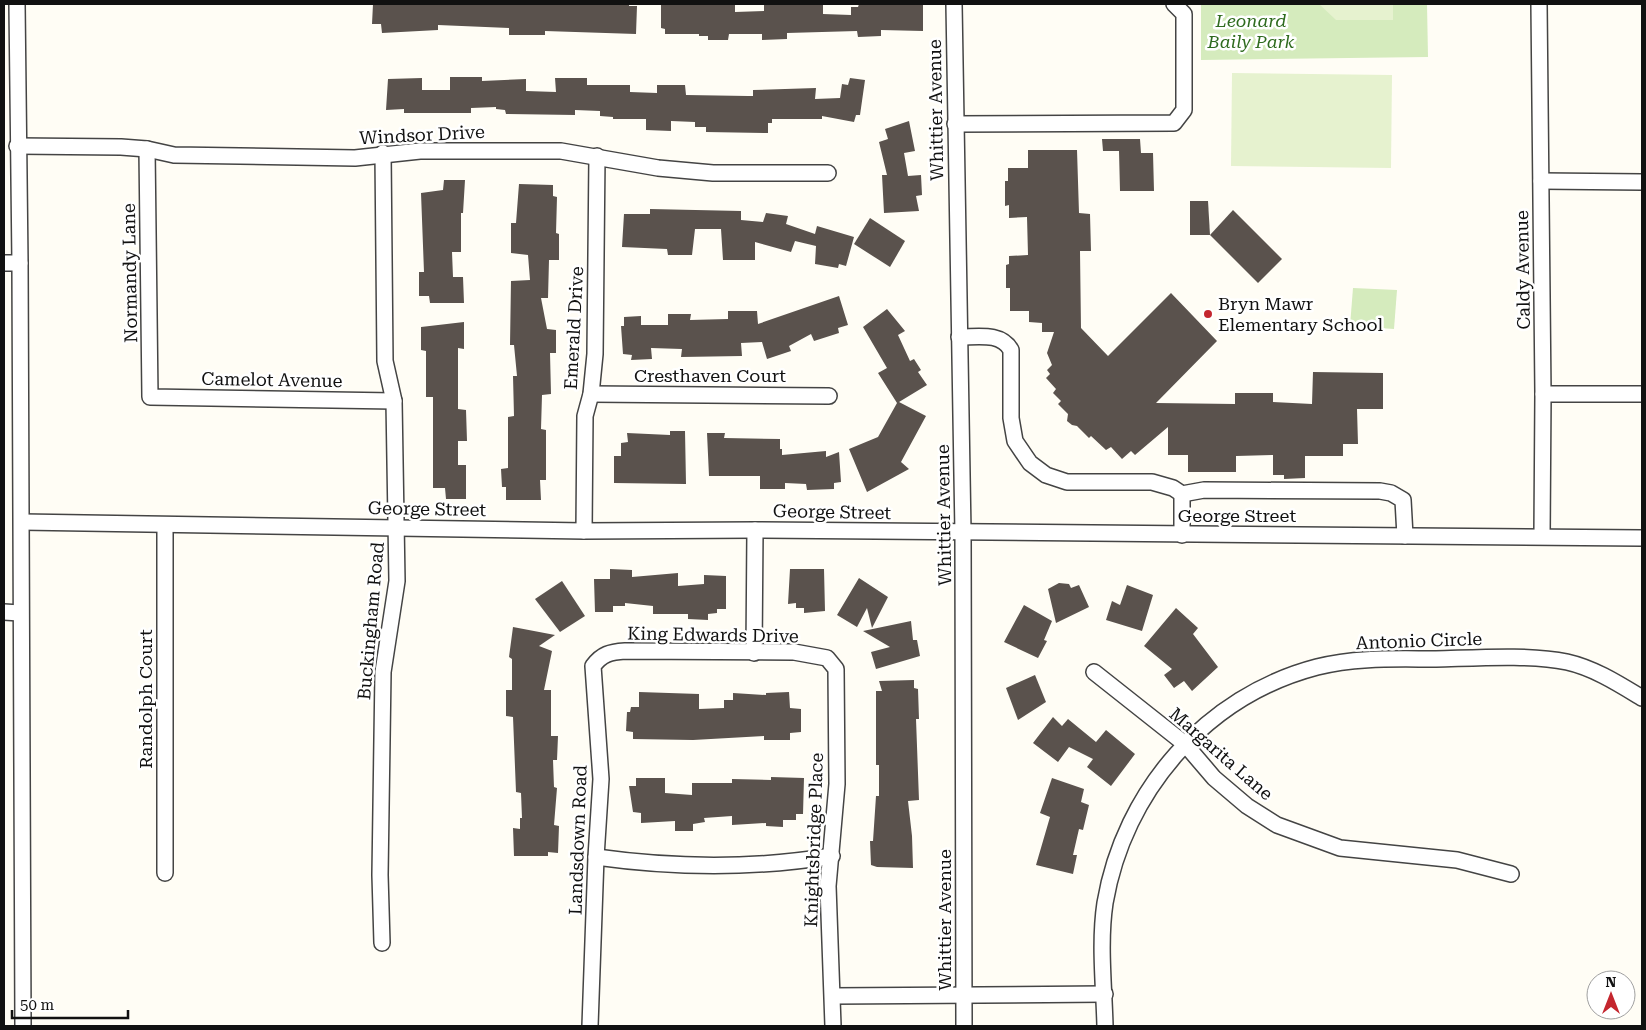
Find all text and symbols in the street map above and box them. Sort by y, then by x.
park label: Leonard Baily Park [1207,10,1295,52]
street label: Whittier Avenue [924,39,947,181]
street label: Windsor Drive [359,121,485,148]
street label: Normandy Lane [118,203,141,343]
street label: Caldy Avenue [1511,210,1534,330]
street label: Emerald Drive [560,266,587,390]
place label: Bryn Mawr Elementary School [1218,293,1383,335]
marker: Bryn Mawr Elementary School [1202,308,1214,320]
street label: Cresthaven Court [634,365,786,386]
street label: Camelot Avenue [201,368,343,391]
street label: Whittier Avenue [932,444,955,586]
street label: George Street [368,497,487,520]
street label: George Street [773,500,892,523]
street label: George Street [1178,505,1296,526]
street label: Buckingham Road [353,541,388,701]
street label: King Edwards Drive [627,623,799,646]
street label: Antonio Circle [1356,628,1483,653]
street label: Randolph Court [135,629,156,769]
street label: Margarita Lane [1165,703,1277,804]
street label: Knightsbridge Place [800,752,827,928]
street label: Landsdown Road [564,764,591,915]
street label: Whittier Avenue [934,849,955,991]
north arrow [1586,970,1636,1020]
text: N [1606,974,1617,990]
scale bar [12,988,129,1020]
text: 50 m [20,996,55,1014]

